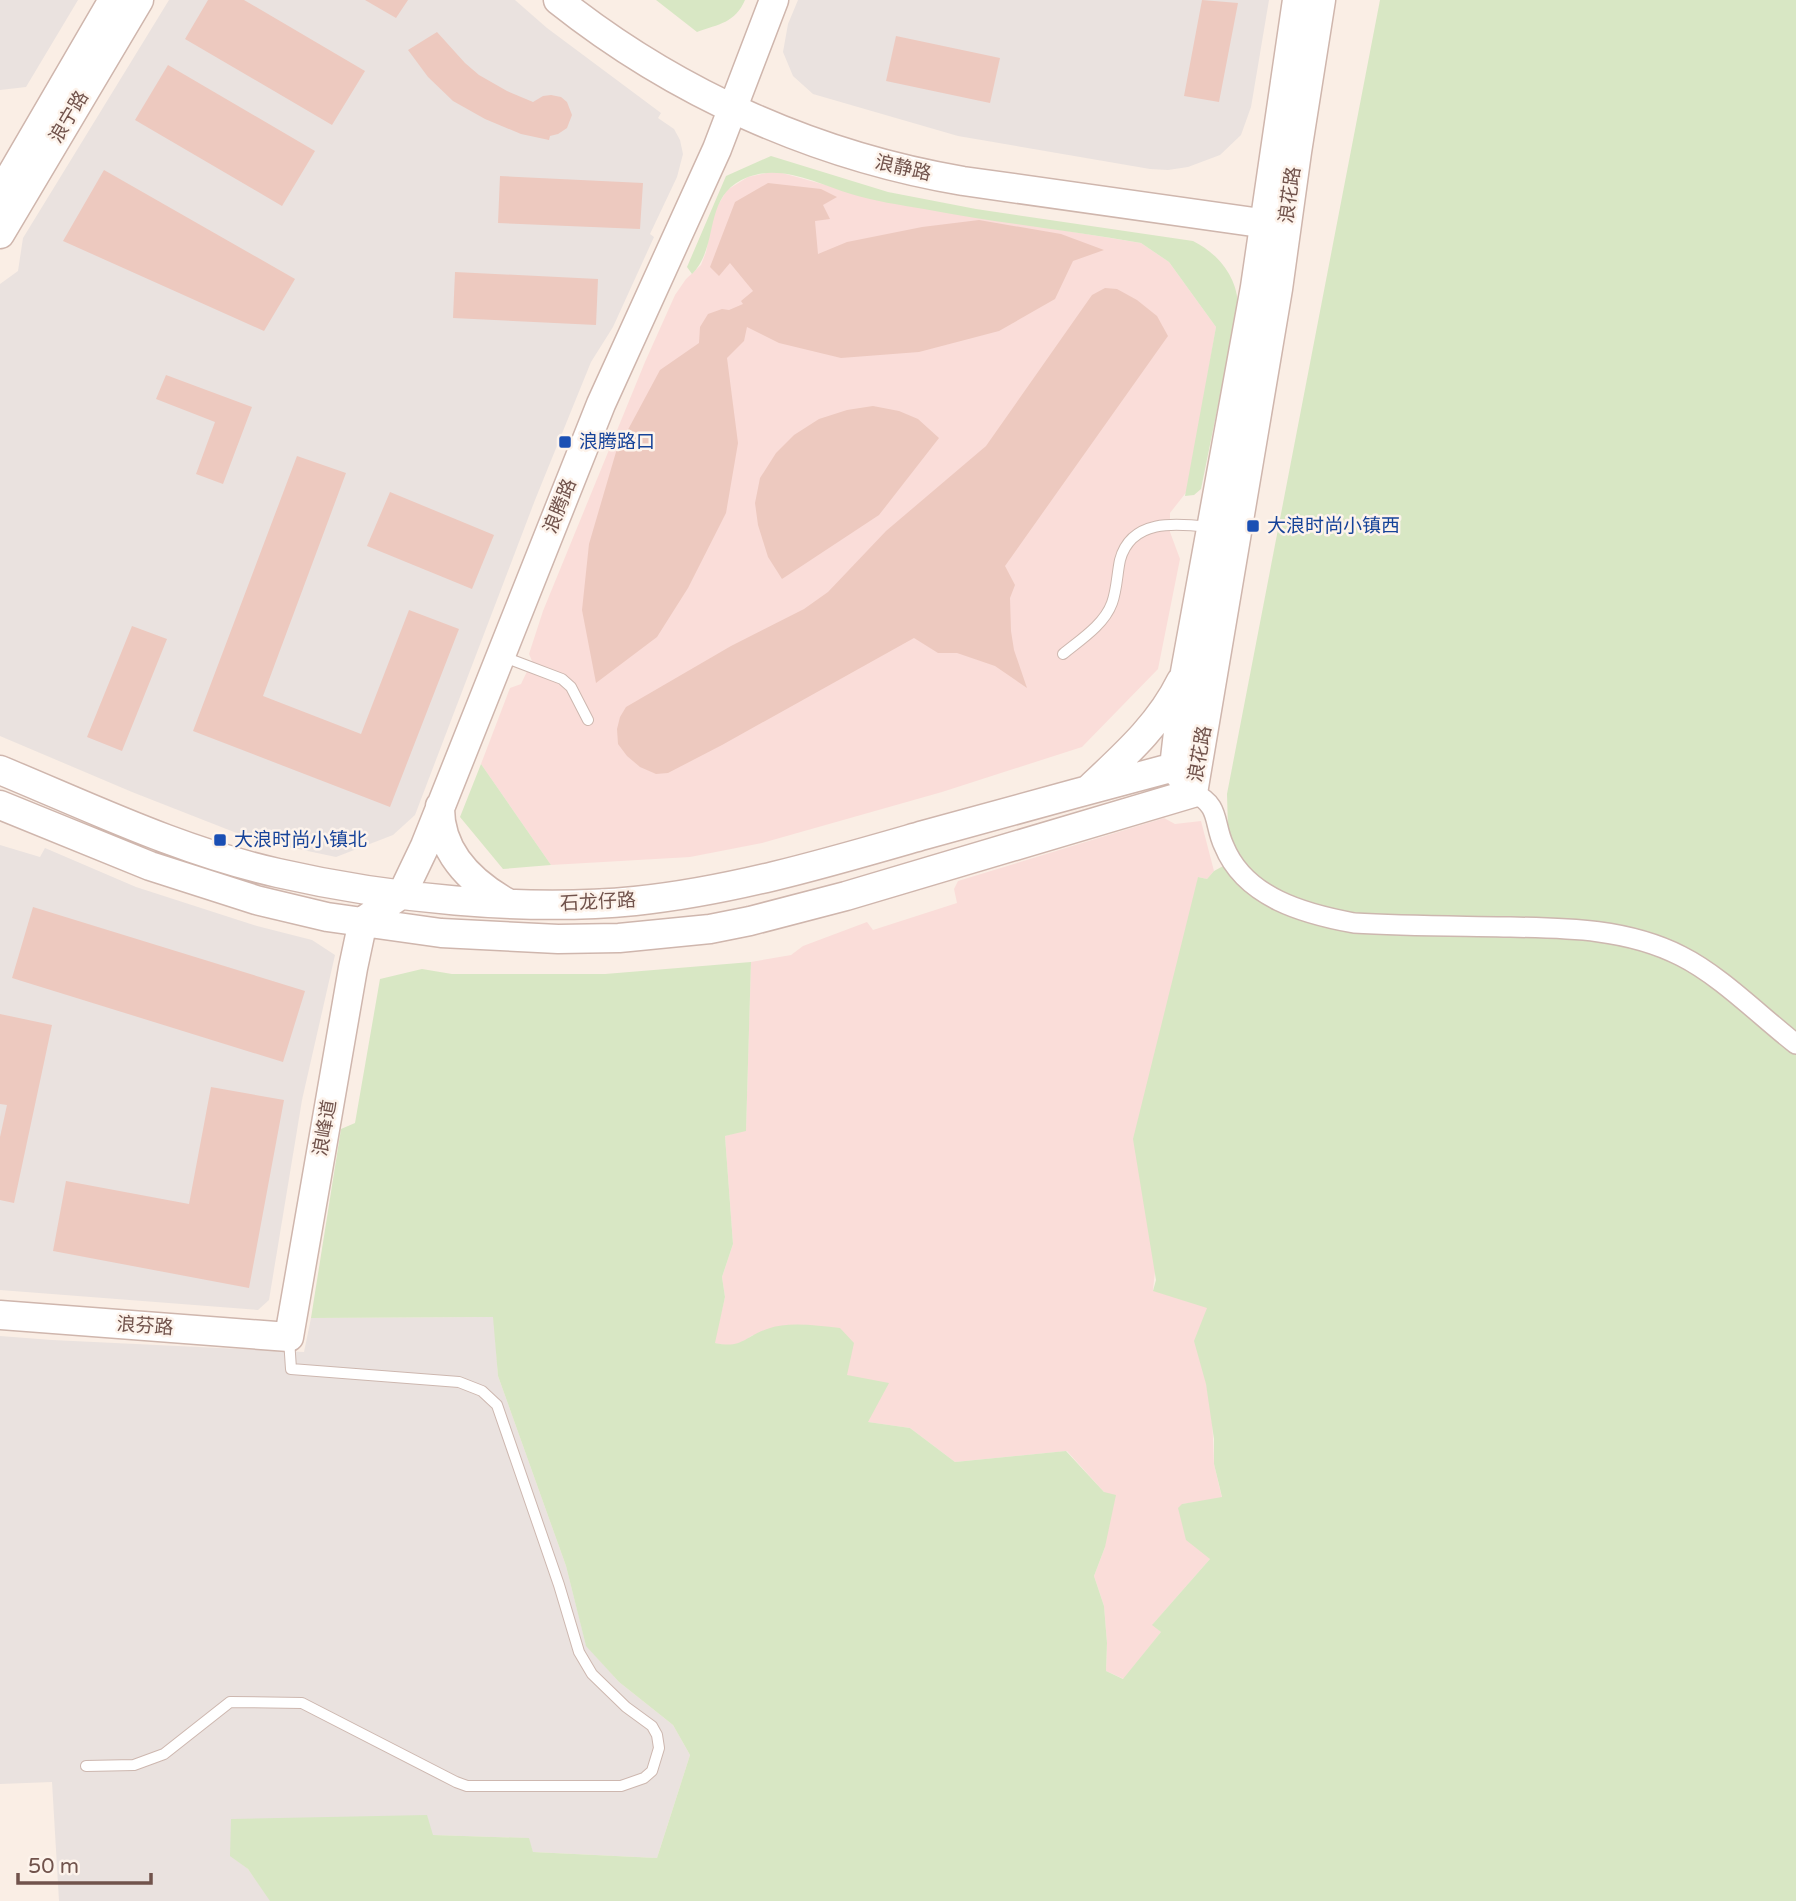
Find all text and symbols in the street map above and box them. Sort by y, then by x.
street label: 浪宁路 [45,87,93,147]
street label: 浪静路 [873,151,933,185]
street label: 浪花路 [1275,165,1305,225]
place label: 浪腾路口 [579,431,655,453]
marker: 浪腾路口 [557,434,573,450]
street label: 浪腾路 [539,475,581,537]
place label: 大浪时尚小镇西 [1267,515,1400,537]
marker: 大浪时尚小镇西 [1245,518,1261,534]
street label: 浪花路 [1184,724,1216,784]
place label: 大浪时尚小镇北 [234,829,367,851]
marker: 大浪时尚小镇北 [212,832,228,848]
street label: 石龙仔路 [559,889,637,915]
street label: 浪峰道 [309,1098,341,1158]
street label: 浪芬路 [116,1313,174,1339]
scale bar [18,1842,150,1886]
text: 50 m [28,1854,79,1879]

